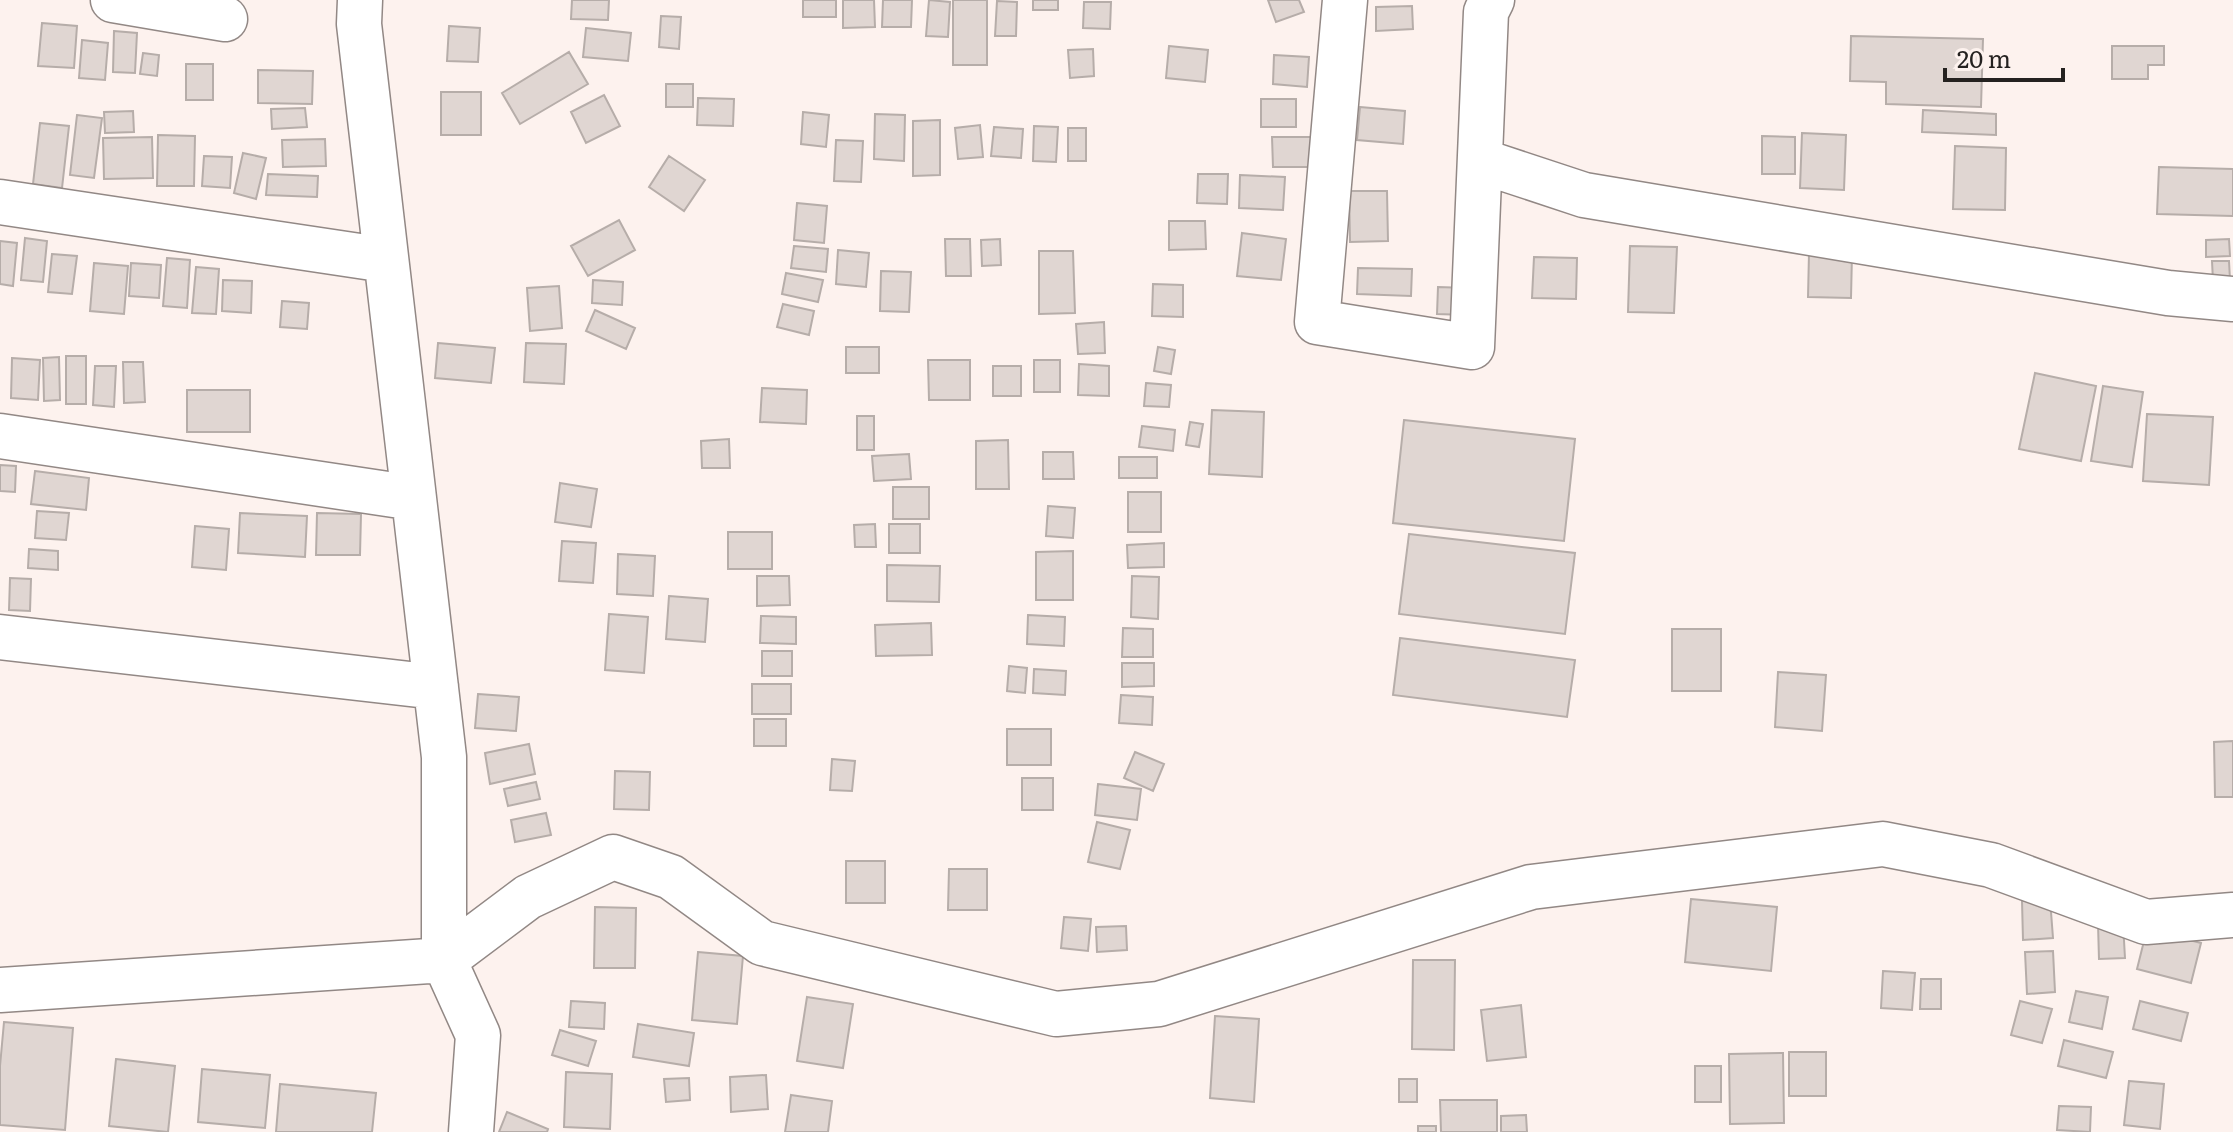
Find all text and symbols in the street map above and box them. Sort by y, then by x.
scale bar [1945,32,2063,82]
text: 20 m [1957,40,2011,75]

